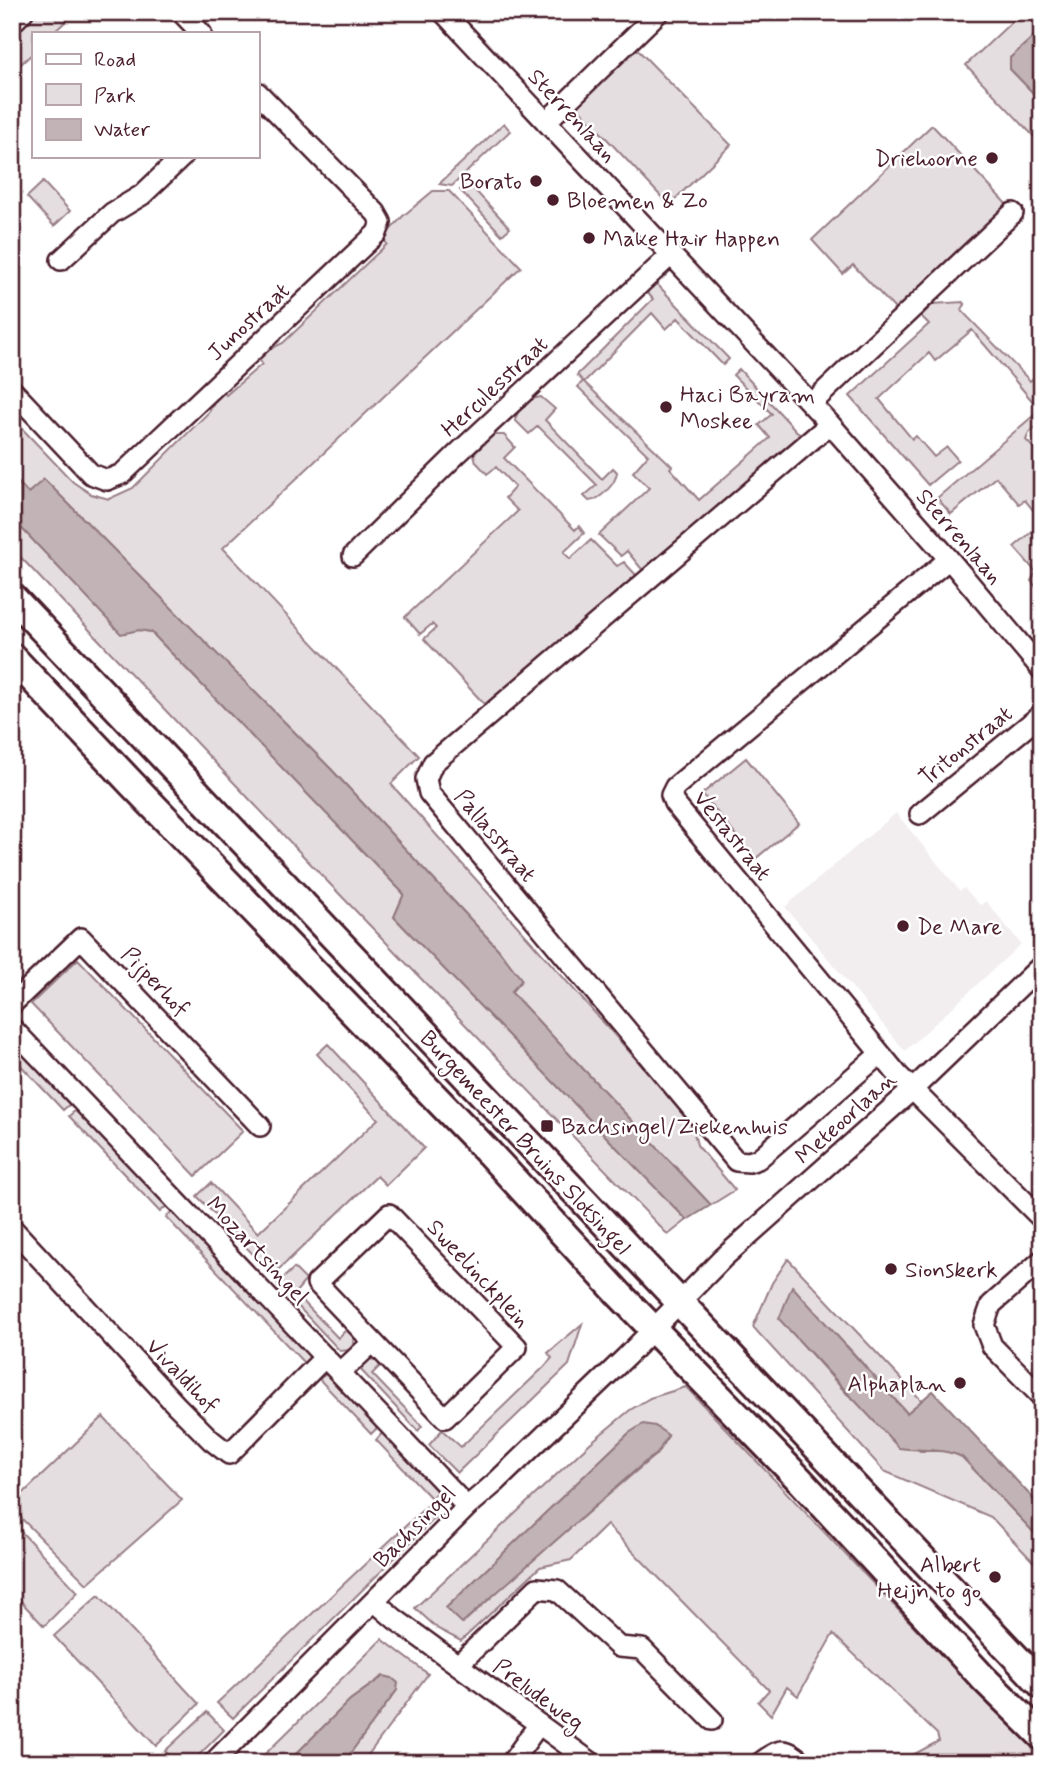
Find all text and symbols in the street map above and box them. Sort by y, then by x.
legend [32,32,259,158]
text: Road [94,46,136,74]
street label: Sterrenlaan [520,63,623,170]
text: Park [94,82,136,110]
text: Water [94,116,150,144]
place label: Driehoorne [875,145,978,175]
marker: Driehoorne [984,150,1000,166]
place label: Borato [460,168,522,198]
marker: Borato [528,173,544,189]
place label: Bloemen & Zo [567,187,708,217]
marker: Bloemen & Zo [545,192,561,208]
place label: Make Hair Happen [603,225,780,255]
marker: Make Hair Happen [581,230,597,246]
street label: Junostraat [202,277,297,368]
street label: Herculesstraat [436,330,555,445]
place label: Haci Bayram Moskee [680,381,815,437]
marker: Haci Bayram Moskee [658,399,674,415]
street label: Sterrenlaan [908,483,1009,592]
street label: Tritonstraat [913,700,1019,793]
street label: Pallasstraat [447,783,542,889]
street label: Vestastraat [686,785,777,888]
place label: De Mare [917,913,1002,943]
marker: De Mare [895,918,911,934]
street label: Pijperhof [114,941,195,1024]
street label: Burgemeester Bruins Slotsingel [411,1025,637,1263]
street label: Meteoorlaan [789,1065,903,1172]
place label: Bachsingel/Ziekenhuis [561,1113,788,1145]
marker: Bachsingel/Ziekenhuis [539,1118,555,1134]
street label: Mozartsingel [199,1191,315,1312]
street label: Sweelinckplein [419,1213,536,1335]
place label: Sionskerk [905,1256,998,1286]
marker: Sionskerk [883,1261,899,1277]
street label: Vivaldihof [138,1332,225,1420]
place label: Alphaplan [847,1370,946,1400]
marker: Alphaplan [952,1375,968,1391]
street label: Bachsingel [368,1480,465,1577]
place label: Albert Heijn to go [878,1551,981,1607]
marker: Albert Heijn to go [987,1569,1003,1585]
street label: Preludeweg [485,1653,589,1740]

